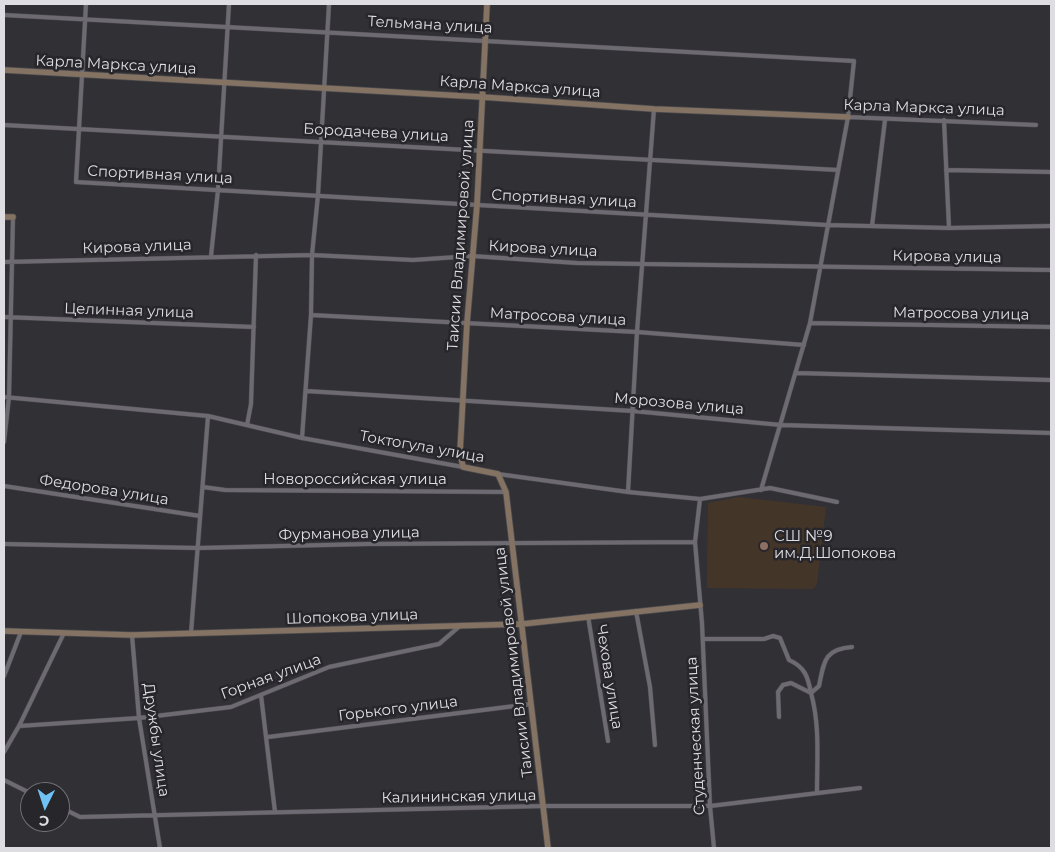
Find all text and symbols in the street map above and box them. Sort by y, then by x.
street label: Тельмана улица [367,13,493,37]
street label: Карла Маркса улица [35,52,197,78]
street label: Карла Маркса улица [439,72,601,102]
street label: Карла Маркса улица [843,96,1005,120]
street label: Таисии Владимировой улица [444,119,478,351]
street label: Бородачева улица [303,120,449,146]
street label: Спортивная улица [87,162,233,188]
street label: Спортивная улица [491,186,637,212]
street label: Кирова улица [82,236,192,258]
street label: Кирова улица [488,237,598,261]
street label: Кирова улица [892,247,1002,267]
street label: Целинная улица [64,300,194,322]
street label: Матросова улица [489,304,627,330]
street label: Матросова улица [893,304,1029,324]
street label: Морозова улица [613,389,745,419]
street label: Токтогула улица [358,427,486,467]
street label: Федорова улица [38,471,170,509]
street label: Новороссийская улица [263,471,447,489]
street label: Фурманова улица [278,524,420,544]
place label: СШ №9 им.Д.Шопокова [774,528,896,563]
marker: СШ №9 им.Д.Шопокова [758,540,770,552]
street label: Таисии Владимировой улица [491,546,537,778]
street label: Шопокова улица [286,606,418,628]
street label: Чехова улица [592,623,626,731]
street label: Горная улица [218,651,324,703]
street label: Студенческая улица [683,656,709,816]
street label: Дружбы улица [139,682,173,798]
street label: Горького улица [337,693,459,725]
north arrow [20,782,70,832]
street label: Калининская улица [381,787,537,807]
text: С [38,812,50,830]

